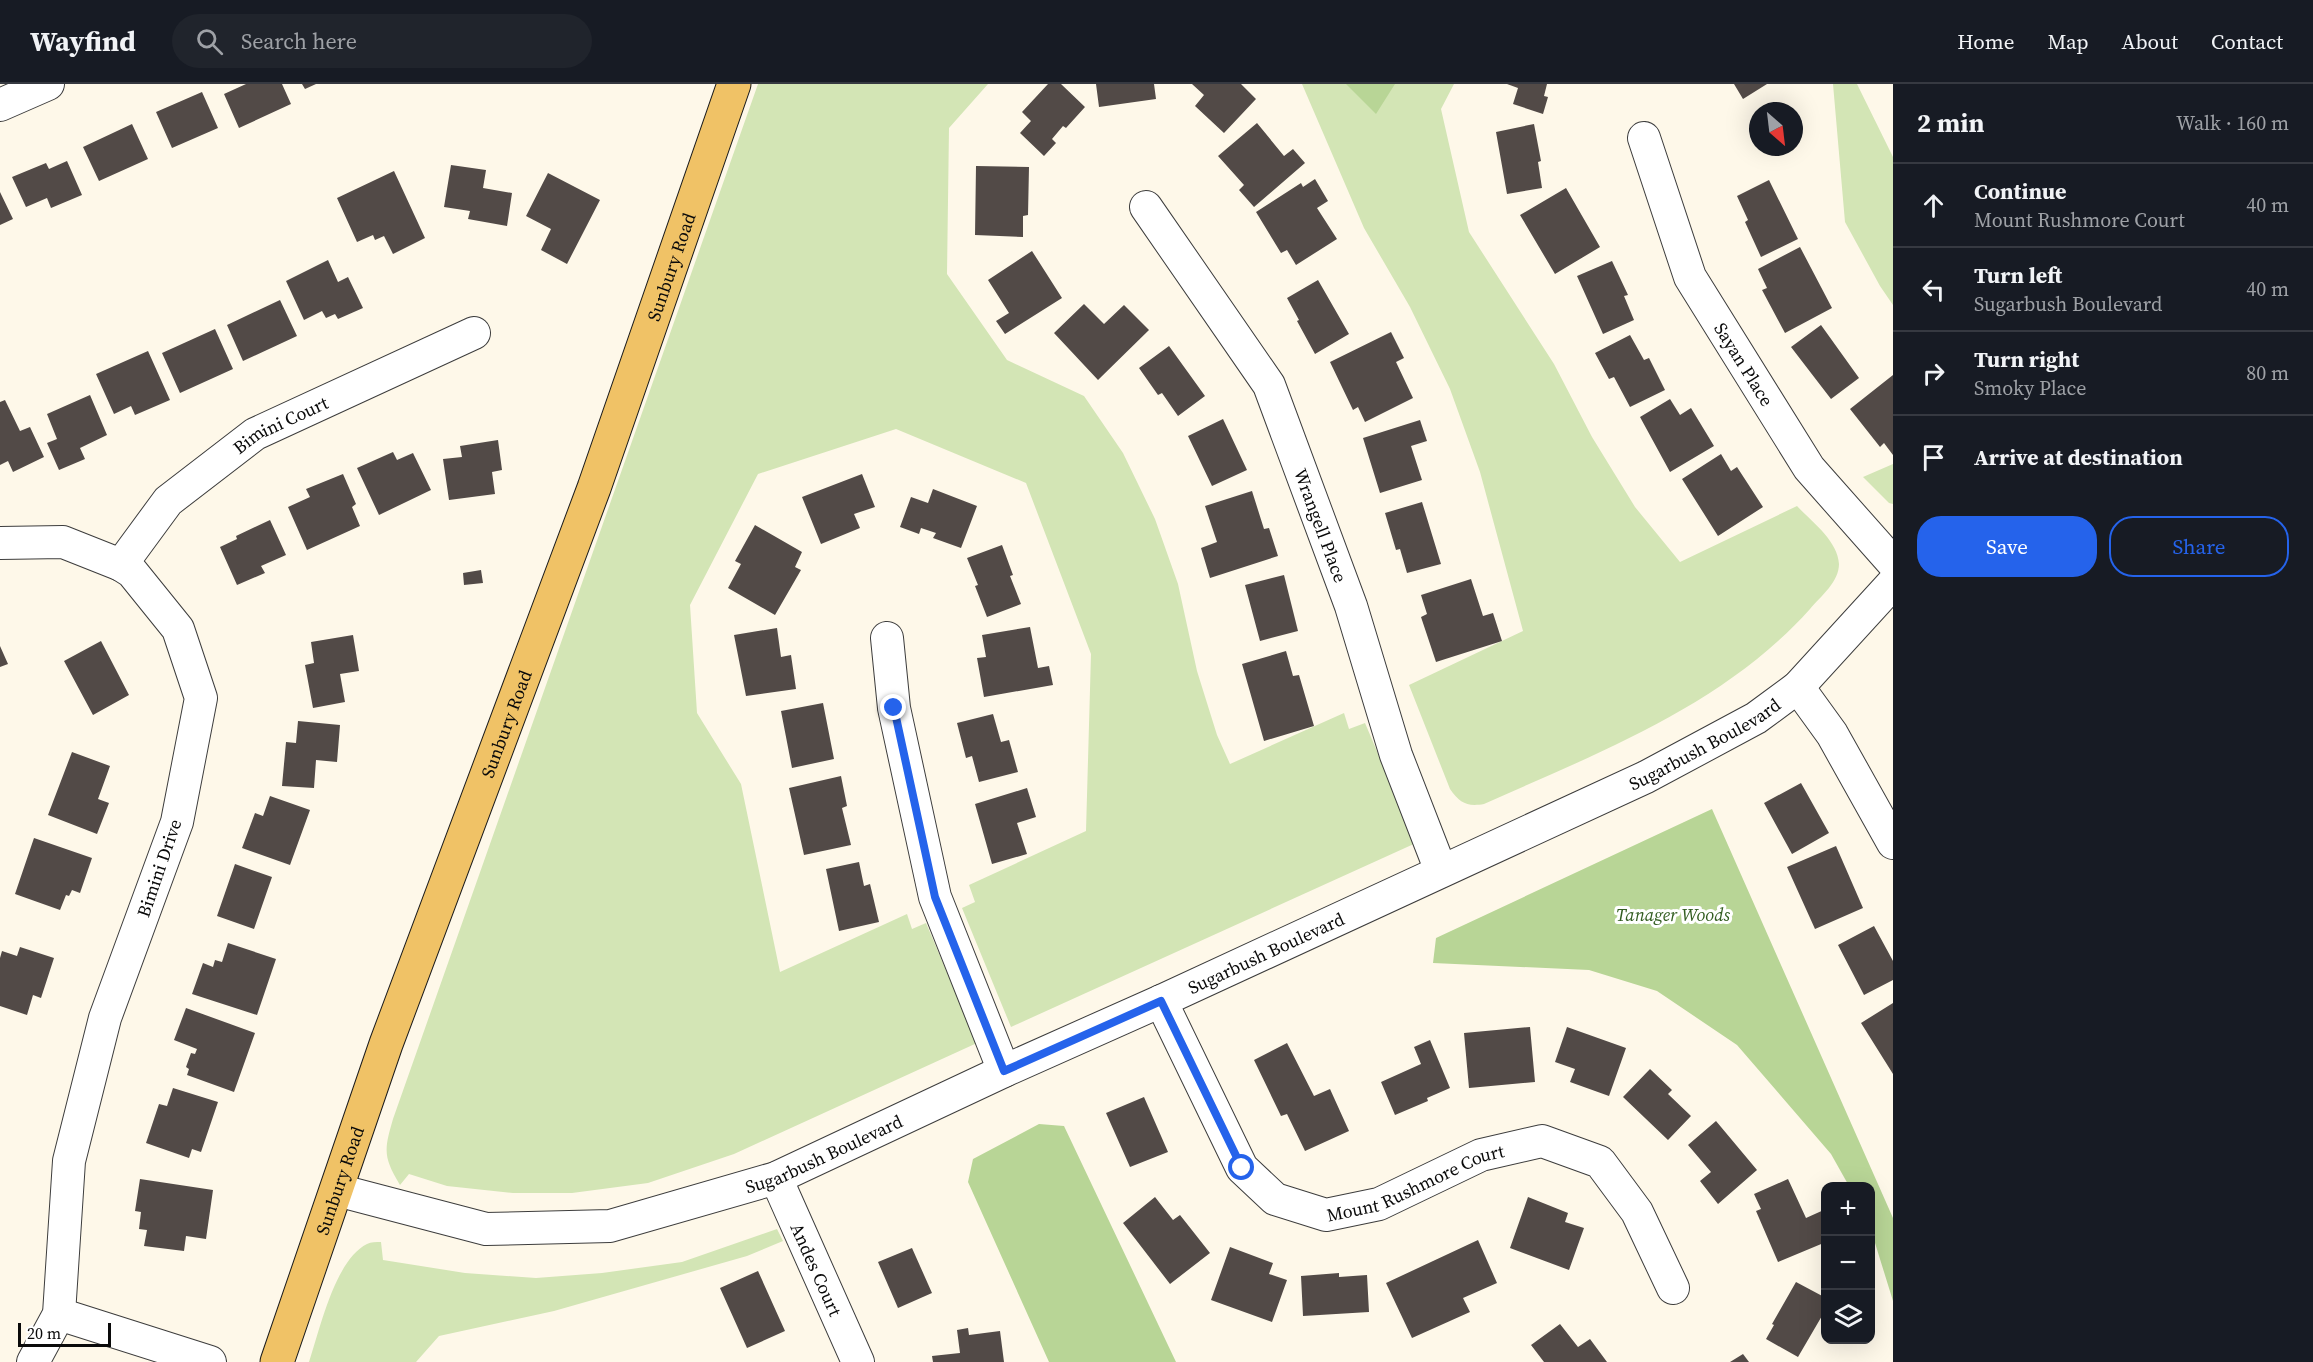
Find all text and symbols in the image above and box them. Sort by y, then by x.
search box [172,14,592,68]
text: Wayfind [30,22,136,60]
icon: search [193,25,226,58]
text: Search here [241,26,357,56]
text: Home [1957,27,2015,56]
text: Map [2048,27,2089,56]
text: About [2122,27,2178,56]
text: Contact [2211,27,2283,56]
north arrow [1749,102,1803,156]
text: 2 min [1917,105,1984,141]
text: Walk · 160 m [2176,109,2289,137]
text: Continue [1974,176,2067,206]
icon: ahead [1917,189,1950,222]
text: 40 m [2246,191,2289,219]
text: Mount Rushmore Court [1974,206,2185,234]
street label: Sunbury Road [640,209,701,324]
text: Turn left [1974,260,2062,290]
icon: left [1917,273,1950,306]
text: 40 m [2246,275,2289,303]
text: Sugarbush Boulevard [1974,290,2162,318]
street label: Sayan Place [1709,317,1780,411]
text: Turn right [1974,344,2079,374]
icon: right [1917,357,1950,390]
text: 80 m [2246,359,2289,387]
text: Smoky Place [1974,374,2087,402]
street label: Bimini Court [227,390,332,459]
icon: arrive [1917,441,1950,474]
text: Arrive at destination [1974,442,2183,472]
street label: Wrangell Place [1288,465,1354,586]
button: Save [1917,516,2097,577]
button: Share [2109,516,2289,577]
street label: Sunbury Road [474,666,537,781]
street label: Sugarbush Boulevard [1625,692,1785,796]
route end [880,694,906,720]
street label: Bimini Drive [131,816,187,920]
park label: Tanager Woods [1616,902,1730,927]
street label: Sugarbush Boulevard [1183,906,1348,1000]
street label: Sugarbush Boulevard [742,1108,906,1199]
street label: Sunbury Road [309,1123,369,1238]
street label: Mount Rushmore Court [1324,1138,1507,1227]
route start [1228,1154,1254,1180]
map controls [1821,1182,1875,1344]
button: + [1821,1182,1875,1236]
street label: Andes Court [785,1219,848,1320]
button: − [1821,1236,1875,1290]
button: layers [1821,1290,1875,1344]
scale bar [18,1320,111,1348]
text: 20 m [27,1322,61,1344]

